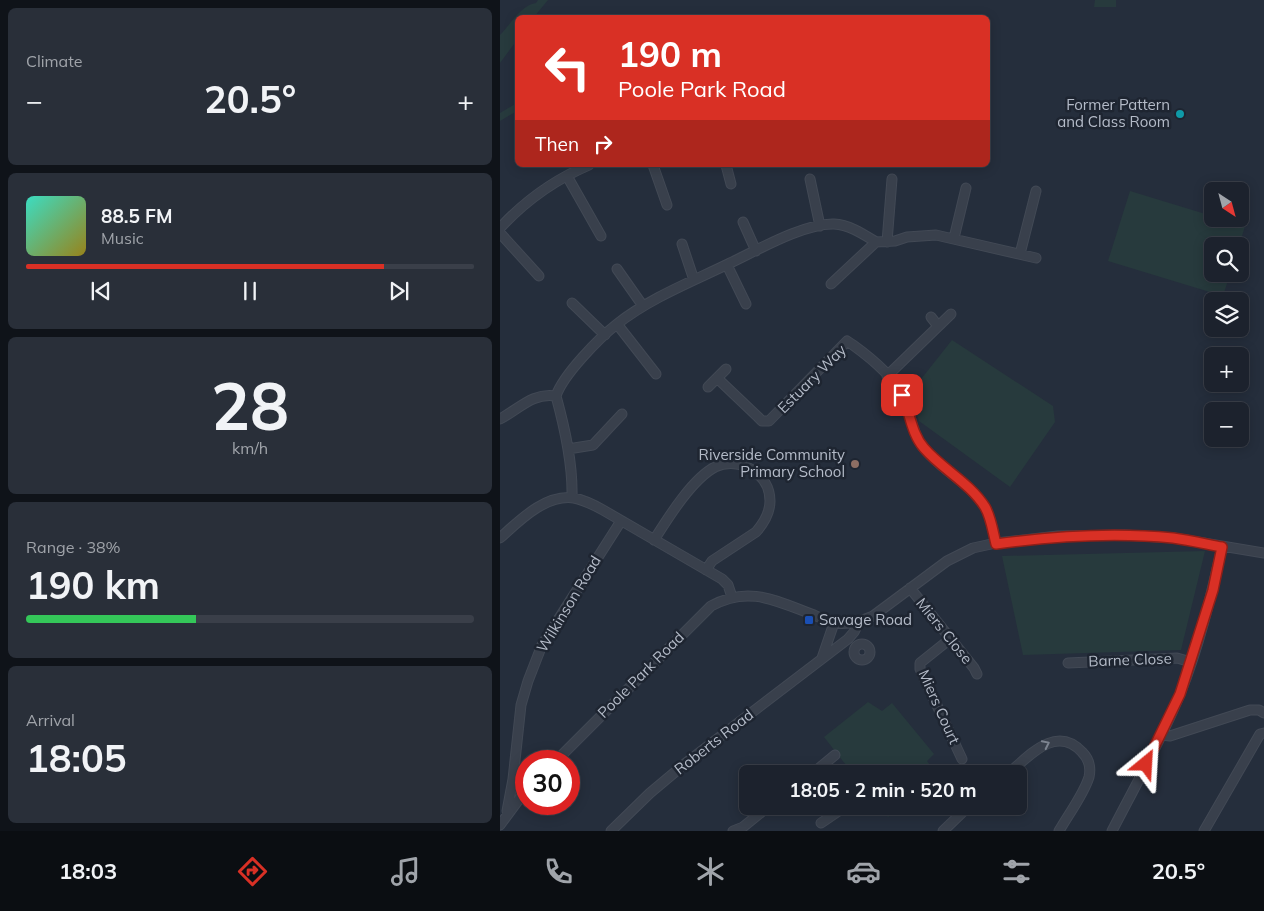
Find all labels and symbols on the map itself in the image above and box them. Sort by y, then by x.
place label: Former Pattern and Class Room [1057,95,1170,131]
marker: Former Pattern and Class Room [1174,108,1186,120]
north arrow [1204,182,1249,228]
street label: Estuary Way [773,340,850,417]
pin [881,374,923,416]
place label: Riverside Community Primary School [699,445,845,481]
marker: Riverside Community Primary School [849,458,861,470]
street label: Wilkinson Road [532,552,605,656]
street label: Miers Close [912,594,977,667]
place label: Savage Road [819,610,912,629]
marker: Savage Road [803,614,815,626]
street label: Poole Park Road [593,627,688,722]
street label: Barne Close [1088,649,1172,670]
street label: Miers Court [915,667,964,747]
street label: Roberts Road [670,705,757,778]
position arrow [1119,737,1171,789]
one-way arrow [1041,741,1050,751]
speed limit sign: 30 [515,750,580,815]

